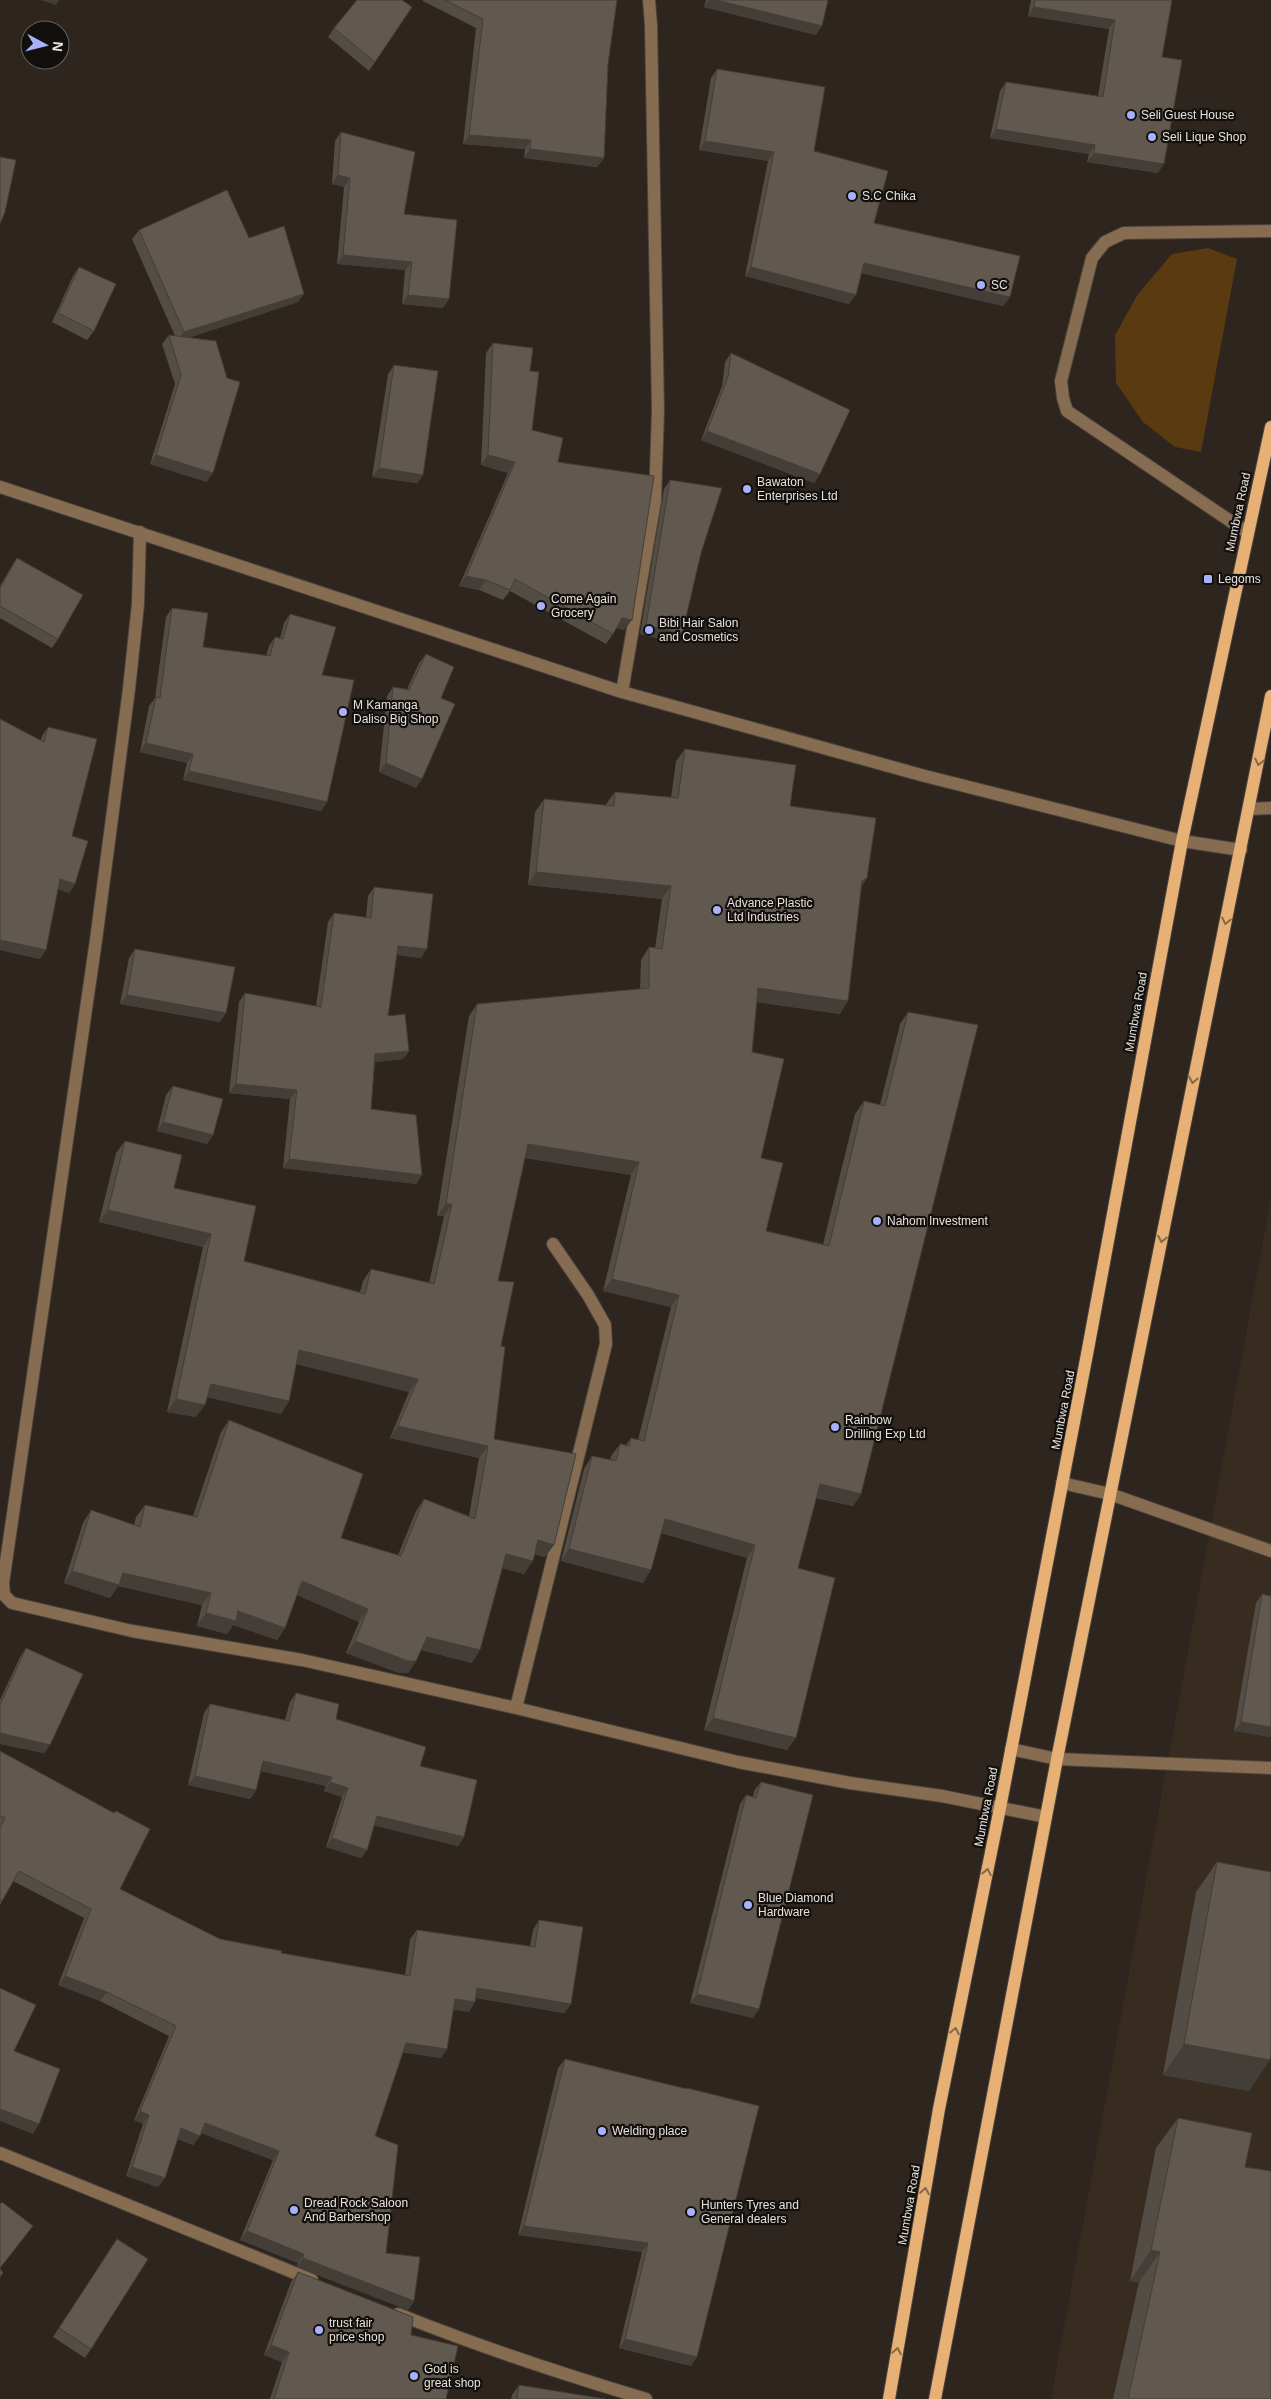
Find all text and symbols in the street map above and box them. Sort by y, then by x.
north arrow [20,20,70,70]
text: N [49,41,66,53]
place label: Seli Guest House [1141,108,1235,122]
marker: Seli Guest House [1125,109,1137,121]
place label: Seli Lique Shop [1162,130,1246,144]
marker: Seli Lique Shop [1146,131,1158,143]
place label: S.C Chika [862,189,916,203]
marker: S.C Chika [846,190,858,202]
place label: SC [991,278,1008,292]
marker: SC [975,279,987,291]
street label: Mumbwa Road [1223,471,1253,553]
place label: Bawaton Enterprises Ltd [757,475,838,503]
marker: Bawaton Enterprises Ltd [741,483,753,495]
place label: Legoms [1218,572,1261,586]
marker: Legoms [1202,573,1214,585]
place label: Come Again Grocery [551,592,616,620]
marker: Come Again Grocery [535,600,547,612]
place label: Bibi Hair Salon and Cosmetics [659,616,738,644]
marker: Bibi Hair Salon and Cosmetics [643,624,655,636]
place label: M Kamanga Daliso Big Shop [353,698,439,726]
marker: M Kamanga Daliso Big Shop [337,706,349,718]
one-way arrow [1254,757,1265,766]
place label: Advance Plastic Ltd Industries [727,896,812,924]
marker: Advance Plastic Ltd Industries [711,904,723,916]
one-way arrow [1221,916,1232,925]
street label: Mumbwa Road [1122,971,1150,1053]
one-way arrow [1188,1075,1198,1084]
place label: Nahom Investment [887,1214,988,1228]
marker: Nahom Investment [871,1215,883,1227]
one-way arrow [1157,1235,1167,1244]
street label: Mumbwa Road [1048,1369,1078,1451]
place label: Rainbow Drilling Exp Ltd [845,1413,926,1441]
marker: Rainbow Drilling Exp Ltd [829,1421,841,1433]
street label: Mumbwa Road [971,1766,1001,1848]
one-way arrow [982,1868,992,1876]
place label: Blue Diamond Hardware [758,1891,833,1919]
marker: Blue Diamond Hardware [742,1899,754,1911]
one-way arrow [949,2027,960,2036]
place label: Welding place [612,2124,687,2138]
marker: Welding place [596,2125,608,2137]
street label: Mumbwa Road [895,2164,923,2246]
one-way arrow [919,2186,929,2195]
place label: Dread Rock Saloon And Barbershop [304,2196,408,2224]
place label: Hunters Tyres and General dealers [701,2198,799,2226]
marker: Dread Rock Saloon And Barbershop [288,2204,300,2216]
marker: Hunters Tyres and General dealers [685,2206,697,2218]
place label: trust fair price shop [329,2316,385,2344]
marker: trust fair price shop [313,2324,325,2336]
one-way arrow [892,2347,902,2355]
place label: God is great shop [424,2362,481,2390]
marker: God is great shop [408,2370,420,2382]

